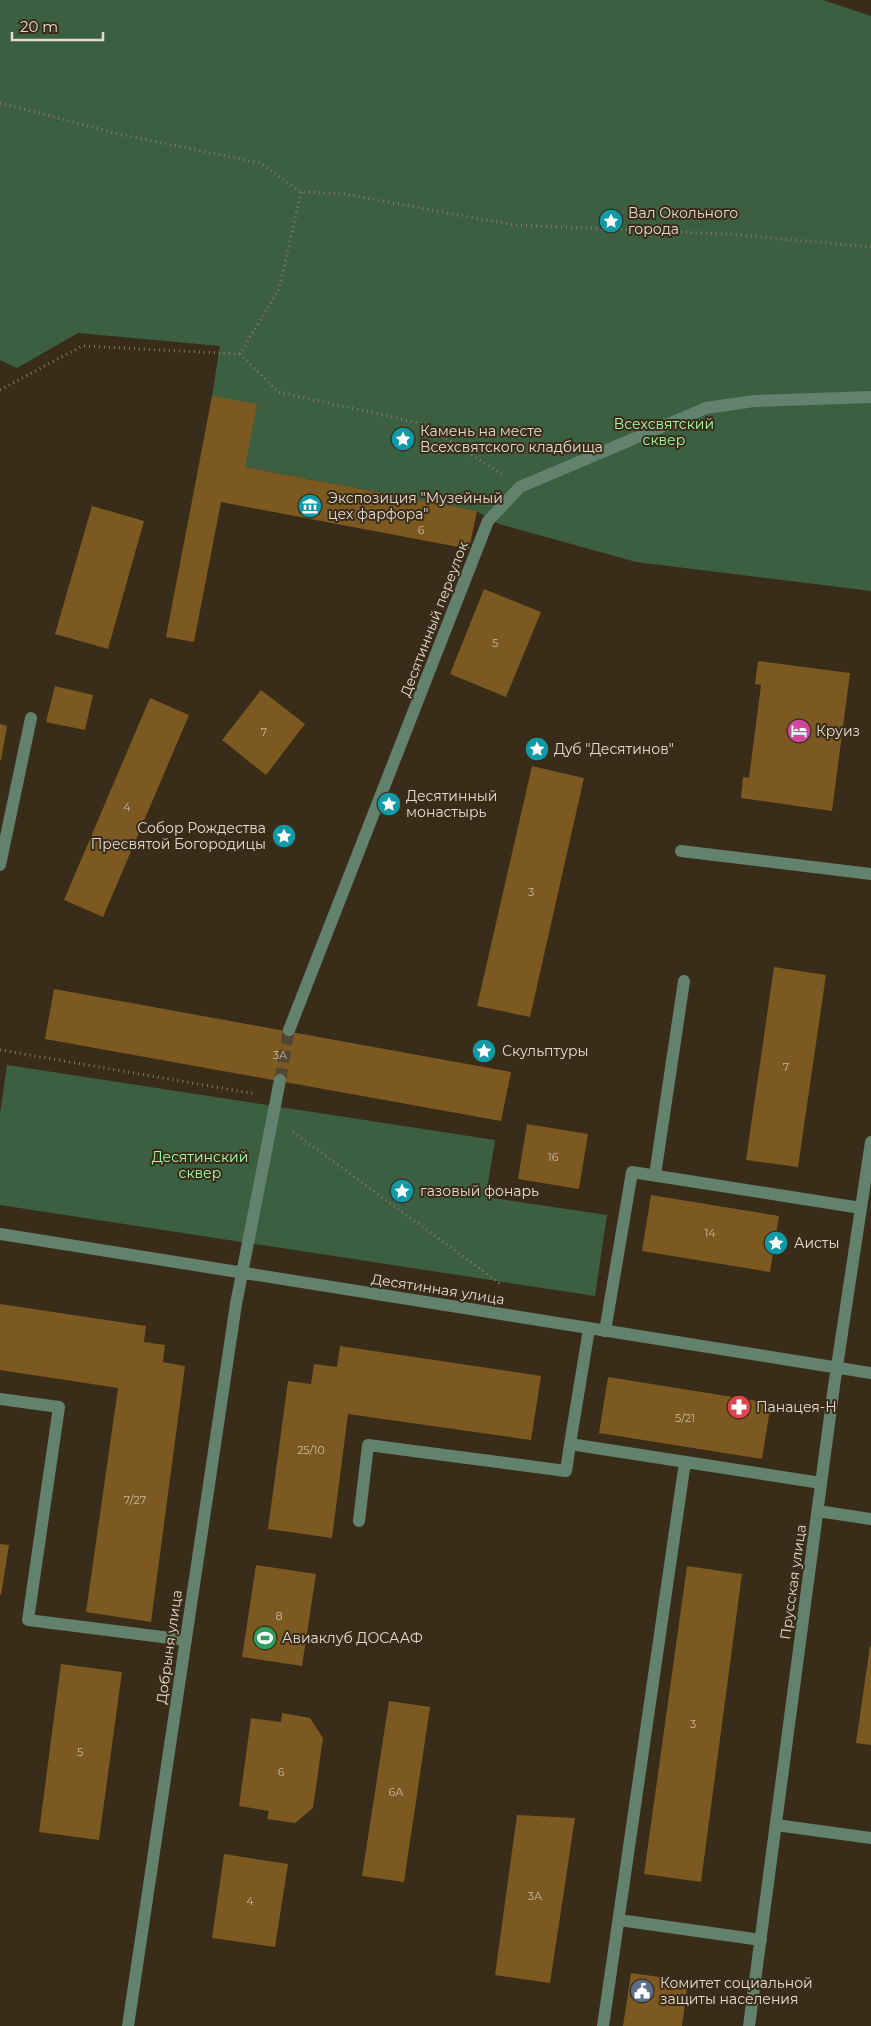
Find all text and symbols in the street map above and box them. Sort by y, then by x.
scale bar [12,10,104,42]
text: 20 m [20,17,58,36]
place label: Вал Окольного города [628,204,738,238]
place icon: Вал Окольного города [598,208,624,234]
park label: Всехсвятский сквер [614,415,714,449]
place label: Камень на месте Всехсвятского кладбища [420,422,603,456]
place icon: Камень на месте Всехсвятского кладбища [390,426,416,452]
place label: Экспозиция "Музейный цех фарфора" [328,489,503,523]
museum icon: Экспозиция "Музейный цех фарфора" [297,493,323,519]
house number: 6 [418,523,425,537]
street label: Десятинный переулок [396,539,472,699]
house number: 5 [492,636,498,650]
hotel icon: Круиз [786,718,812,744]
place label: Круиз [816,722,860,740]
house number: 7 [261,725,267,739]
place icon: Дуб "Десятинов" [524,736,550,762]
place label: Дуб "Десятинов" [554,740,674,758]
place label: Десятинный монастырь [406,787,497,821]
place icon: Десятинный монастырь [376,791,402,817]
house number: 4 [123,800,131,814]
place label: Собор Рождества Пресвятой Богородицы [91,819,266,853]
place icon: Собор Рождества Пресвятой Богородицы [271,823,297,849]
house number: 3 [528,885,534,899]
place icon: Скульптуры [471,1038,497,1064]
place label: Скульптуры [502,1042,589,1060]
house number: 3А [273,1048,288,1062]
house number: 7 [783,1060,789,1074]
park label: Десятинский сквер [152,1148,248,1182]
house number: 16 [548,1150,559,1164]
place icon: газовый фонарь [389,1178,415,1204]
place label: газовый фонарь [420,1182,539,1200]
house number: 14 [704,1226,716,1240]
place icon: Аисты [763,1230,789,1256]
place label: Аисты [794,1234,839,1252]
street label: Десятинная улица [370,1270,506,1308]
pharmacy icon: Панацея-Н [726,1394,752,1420]
place label: Панацея-Н [756,1398,837,1416]
house number: 5/21 [675,1411,695,1425]
house number: 25/10 [297,1443,325,1457]
house number: 7/27 [124,1493,146,1507]
street label: Прусская улица [776,1523,810,1641]
street label: Добрыня улица [152,1589,186,1705]
house number: 8 [275,1609,283,1623]
sports icon: Авиаклуб ДОСААФ [252,1625,278,1651]
place label: Авиаклуб ДОСААФ [282,1629,423,1647]
house number: 3 [690,1717,696,1731]
house number: 5 [77,1745,83,1759]
house number: 6 [278,1765,285,1779]
house number: 6А [389,1785,404,1799]
house number: 3А [528,1889,543,1903]
house number: 4 [246,1894,254,1908]
place label: Комитет социальной защиты населения [660,1974,813,2008]
public building icon: Комитет социальной защиты населения [629,1978,655,2004]

